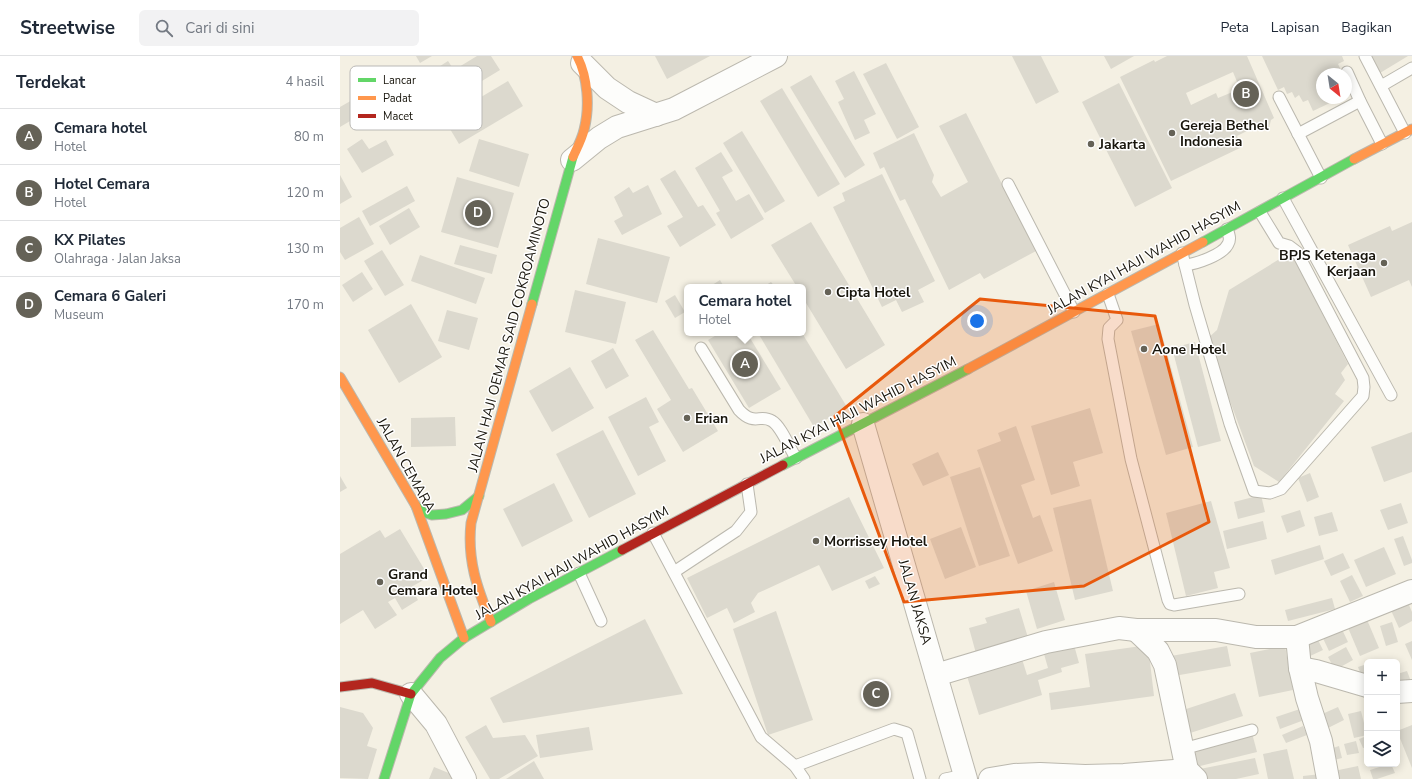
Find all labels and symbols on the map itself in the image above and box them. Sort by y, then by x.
legend [350,66,482,130]
north arrow [1316,68,1352,104]
text: Lancar [383,73,416,88]
pin: B [1233,79,1259,109]
text: Padat [383,91,412,106]
text: Macet [383,109,413,124]
place label: Gereja Bethel Indonesia [1180,116,1269,151]
marker: Gereja Bethel Indonesia [1167,128,1177,138]
place label: Jakarta [1098,135,1146,154]
marker: Jakarta [1086,139,1096,149]
street label: JALAN HAJI OEMAR SAID COKROAMINOTO [464,196,554,474]
street label: JALAN KYAI HAJI WAHID HASYIM [1043,197,1244,320]
pin: D [465,198,491,228]
place label: BPJS Ketenaga Kerjaan [1279,246,1376,281]
marker: BPJS Ketenaga Kerjaan [1379,258,1389,268]
place label: Cipta Hotel [836,283,911,302]
marker: Cipta Hotel [823,287,833,297]
your location [967,311,987,331]
place label: Aone Hotel [1152,340,1227,359]
marker: Aone Hotel [1139,344,1149,354]
pin: A [732,349,758,379]
street label: JALAN KYAI HAJI WAHID HASYIM [755,352,960,469]
place label: Erian [695,409,728,428]
street label: JALAN CEMARA [372,413,440,516]
marker: Erian [682,413,692,423]
street label: JALAN KYAI HAJI WAHID HASYIM [471,502,672,625]
place label: Morrissey Hotel [824,532,928,551]
marker: Morrissey Hotel [811,536,821,546]
street label: JALAN JAKSA [893,556,936,647]
place label: Grand Cemara Hotel [388,565,478,600]
marker: Grand Cemara Hotel [375,577,385,587]
pin: C [863,679,889,709]

